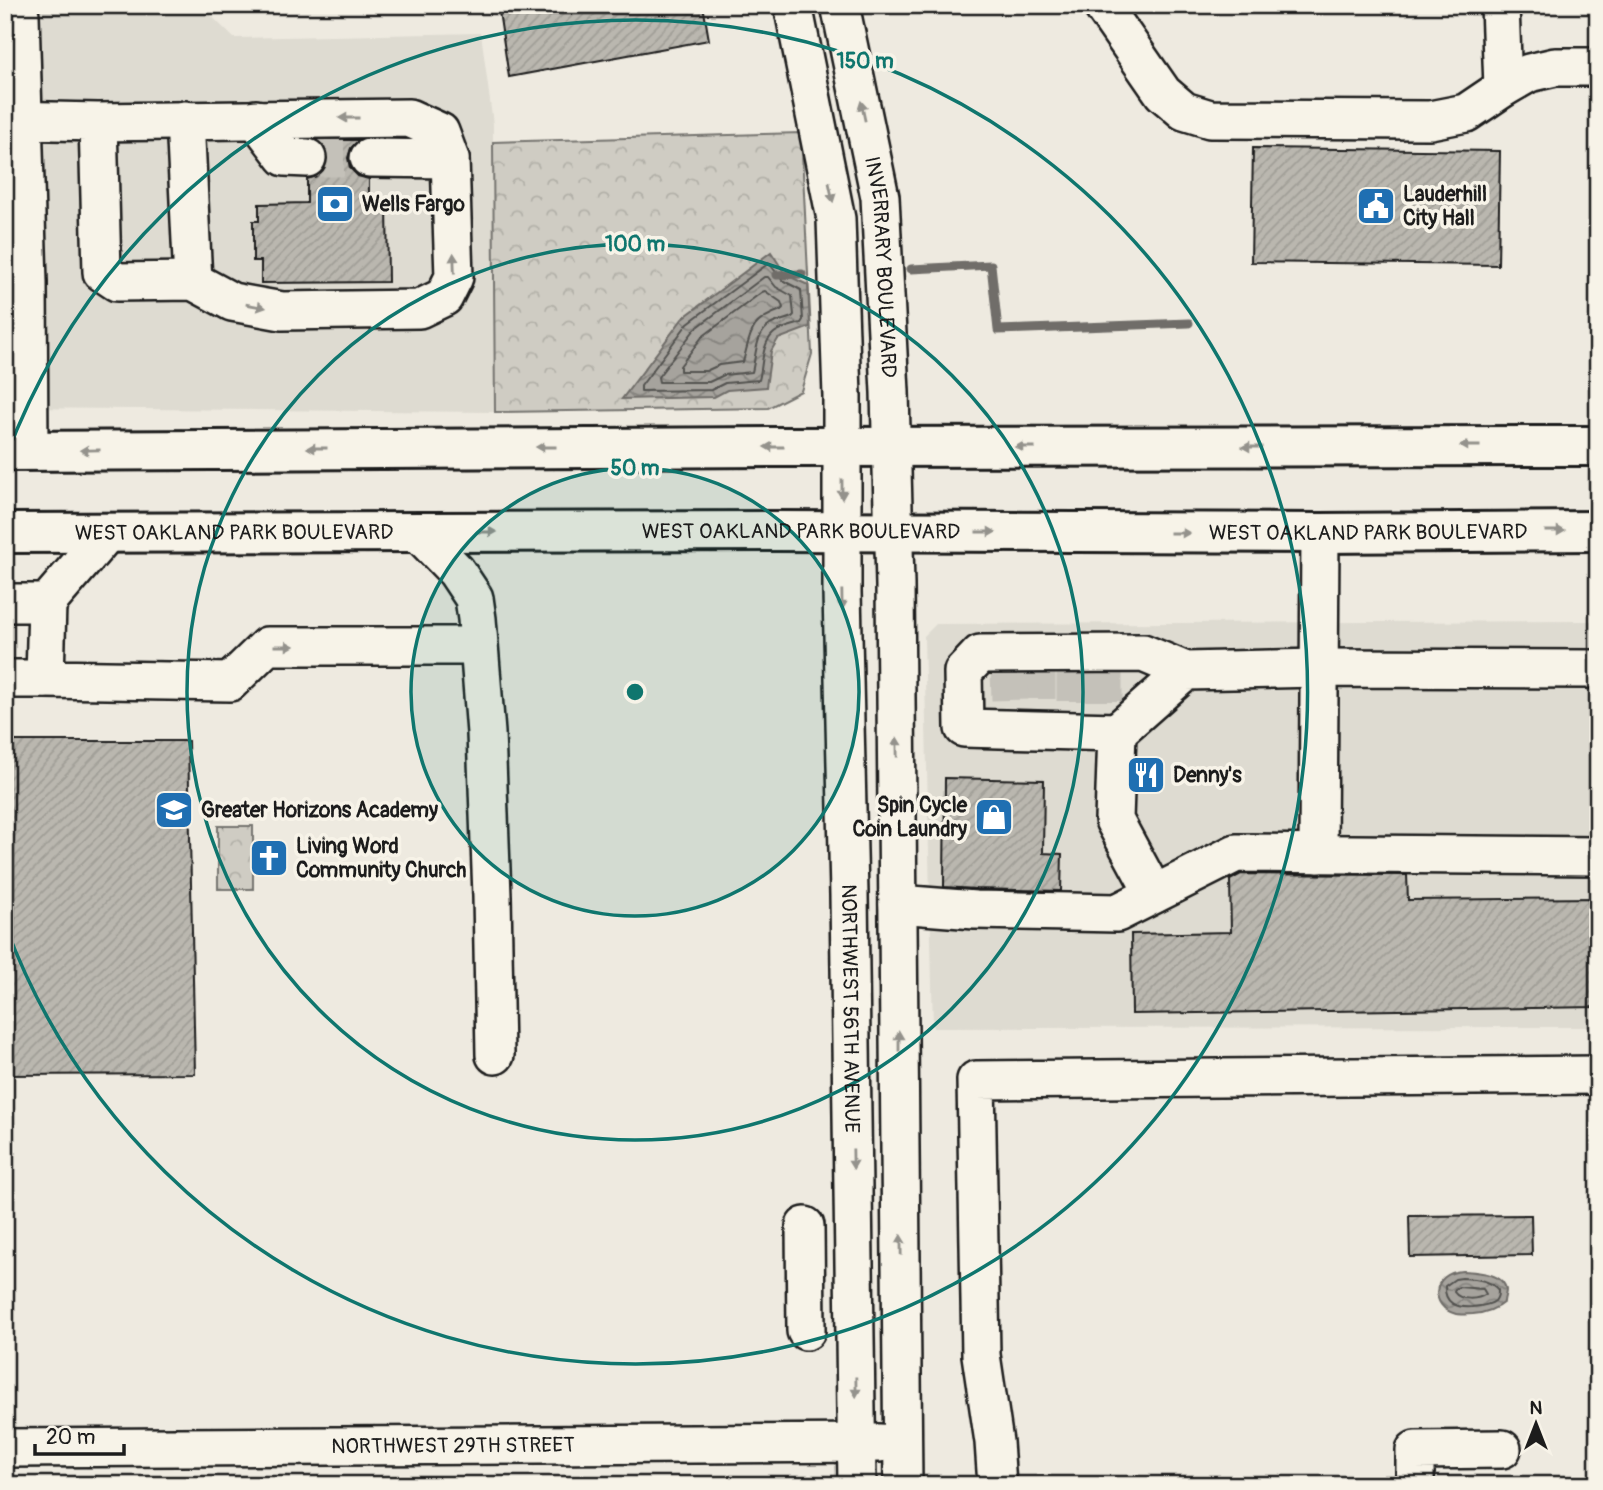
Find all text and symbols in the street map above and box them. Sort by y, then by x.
text: 150 m [836,48,894,75]
one-way arrow [857,100,868,122]
one-way arrow [337,113,359,124]
street label: INVERRARY BOULEVARD [858,154,902,379]
one-way arrow [825,181,836,203]
place label: Lauderhill City Hall [1403,181,1487,232]
bank icon: Wells Fargo [314,183,356,225]
public building icon: Lauderhill City Hall [1355,185,1397,227]
place label: Wells Fargo [362,191,465,218]
text: 100 m [605,231,665,258]
one-way arrow [448,252,459,274]
one-way arrow [245,301,267,312]
one-way arrow [1458,440,1480,452]
one-way arrow [535,441,557,453]
one-way arrow [762,441,784,453]
one-way arrow [1013,441,1035,453]
one-way arrow [1241,441,1263,453]
one-way arrow [306,442,328,454]
one-way arrow [79,444,101,456]
text: 50 m [611,455,660,482]
one-way arrow [836,478,848,500]
street label: WEST OAKLAND PARK BOULEVARD [642,518,960,546]
street label: WEST OAKLAND PARK BOULEVARD [75,519,393,547]
street label: WEST OAKLAND PARK BOULEVARD [1209,519,1527,547]
one-way arrow [1544,525,1566,536]
one-way arrow [476,526,498,538]
one-way arrow [976,526,998,538]
one-way arrow [1169,527,1191,539]
one-way arrow [836,589,848,611]
one-way arrow [273,640,295,652]
centre of rings [623,680,647,704]
one-way arrow [891,736,903,758]
restaurant icon: Denny's [1125,754,1167,796]
place label: Denny's [1173,762,1242,789]
school or university icon: Greater Horizons Academy [153,789,195,831]
place label: Spin Cycle Coin Laundry [852,792,968,843]
shop icon: Spin Cycle Coin Laundry [973,796,1015,838]
place label: Greater Horizons Academy [201,797,438,824]
place label: Living Word Community Church [296,833,467,884]
church icon: Living Word Community Church [248,837,290,879]
street label: NORTHWEST 56TH AVENUE [835,884,865,1133]
one-way arrow [893,1030,905,1052]
one-way arrow [847,1148,859,1170]
one-way arrow [895,1234,907,1256]
one-way arrow [850,1376,862,1398]
north arrow [1502,1388,1572,1458]
text: N [1530,1396,1543,1420]
scale bar [35,1413,124,1457]
text: 20 m [46,1424,95,1451]
street label: NORTHWEST 29TH STREET [331,1432,575,1460]

